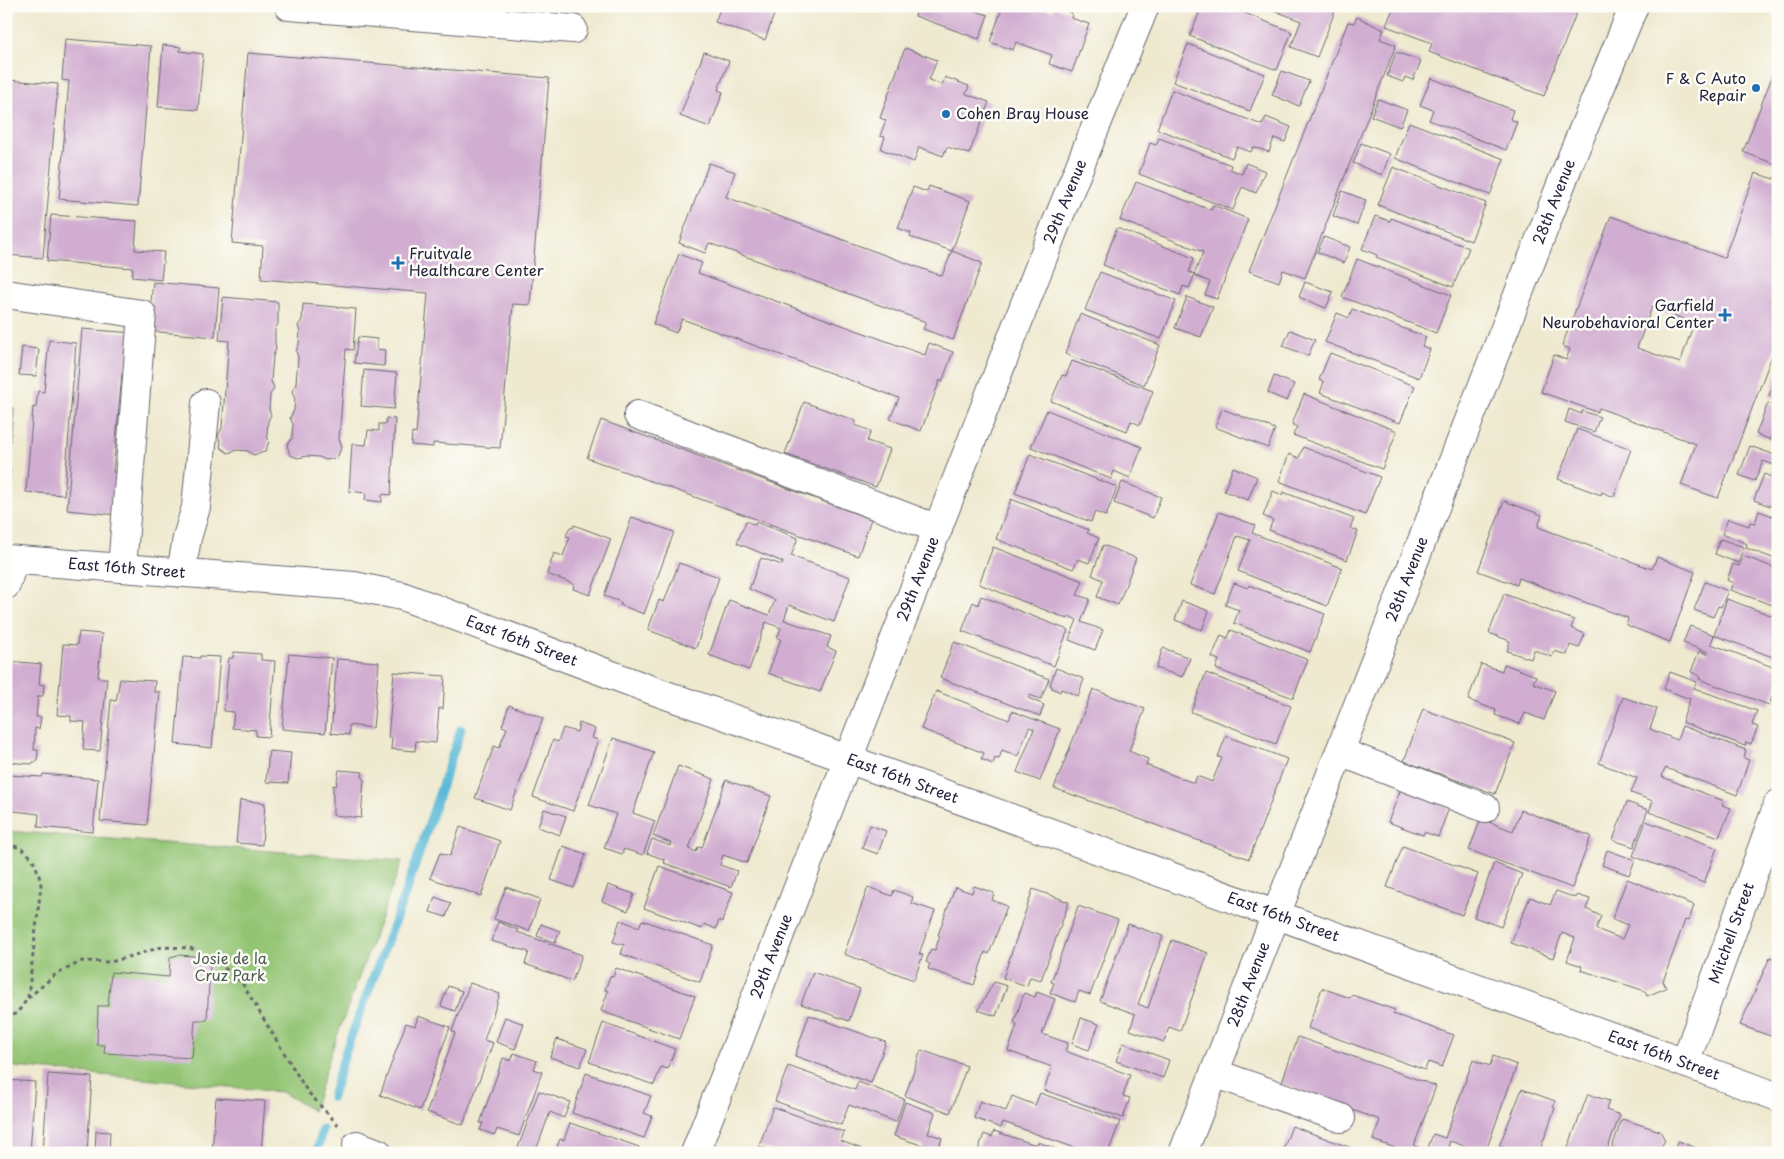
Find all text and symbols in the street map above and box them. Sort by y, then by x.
place label: F & C Auto Repair [1666,66,1746,106]
marker: F & C Auto Repair [1750,82,1762,94]
place label: Cohen Bray House [956,101,1089,124]
marker: Cohen Bray House [940,108,952,120]
street label: 29th Avenue [1037,155,1091,246]
street label: 28th Avenue [1526,155,1580,247]
place label: Fruitvale Healthcare Center [409,241,544,281]
marker: Fruitvale Healthcare Center [391,256,405,270]
place label: Garfield Neurobehavioral Center [1542,293,1714,333]
marker: Garfield Neurobehavioral Center [1718,308,1732,322]
street label: 29th Avenue [890,533,944,624]
street label: 28th Avenue [1379,533,1433,625]
street label: East 16th Street [67,551,186,583]
street label: East 16th Street [463,608,581,671]
street label: East 16th Street [844,747,962,808]
street label: Mitchell Street [1701,879,1759,986]
street label: East 16th Street [1225,885,1343,947]
street label: 29th Avenue [743,910,797,1001]
street label: 28th Avenue [1220,938,1274,1030]
park label: Josie de la Cruz Park [193,946,268,986]
street label: East 16th Street [1605,1023,1723,1085]

